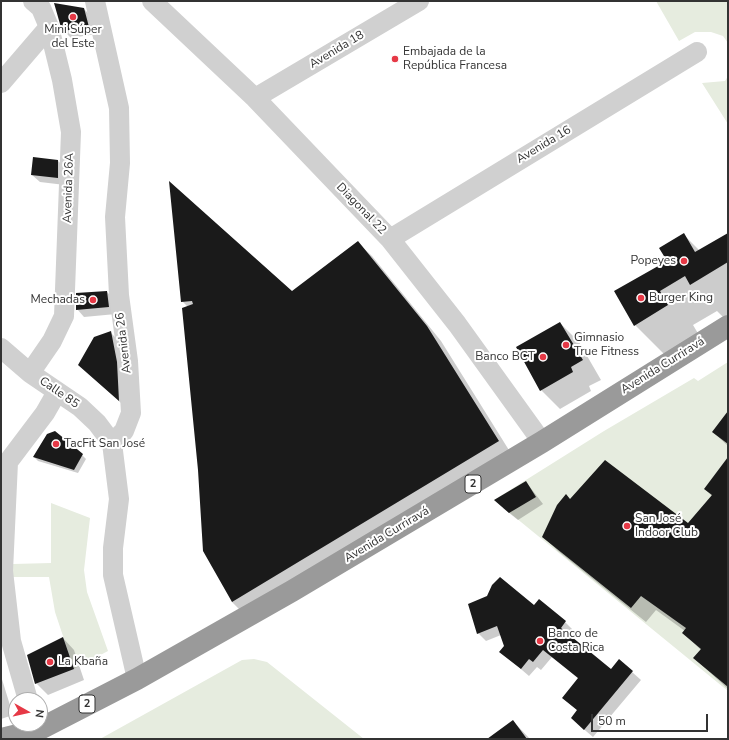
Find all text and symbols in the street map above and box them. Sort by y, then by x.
marker: Mini Súper del Este [68,12,78,22]
place label: Mini Súper del Este [44,23,102,51]
street label: Avenida 18 [307,28,367,72]
place label: Embajada de la República Francesa [403,45,507,73]
marker: Embajada de la República Francesa [390,54,400,64]
street label: Avenida 16 [514,123,574,167]
street label: Avenida 26A [61,153,77,223]
street label: Diagonal 22 [333,180,389,238]
place label: Popeyes [630,254,676,268]
marker: Popeyes [679,256,689,266]
place label: Burger King [649,291,713,305]
place label: Mechadas [30,293,85,307]
marker: Burger King [636,293,646,303]
marker: Mechadas [88,295,98,305]
street label: Avenida 26 [113,312,135,374]
place label: Gimnasio True Fitness [574,331,639,359]
street label: Avenida Curriravá [618,334,708,398]
marker: Gimnasio True Fitness [561,340,571,350]
place label: Banco BCT [475,350,535,364]
marker: Banco BCT [538,352,548,362]
street label: Calle 85 [36,374,82,412]
place label: TacFit San José [64,437,145,451]
marker: TacFit San José [51,439,61,449]
road number: 2 [465,475,481,493]
street label: Avenida Curriravá [342,504,432,566]
place label: San José Indoor Club [635,512,698,540]
marker: San José Indoor Club [622,521,632,531]
place label: Banco de Costa Rica [548,627,604,655]
marker: Banco de Costa Rica [535,636,545,646]
place label: La Kbaña [58,655,108,669]
marker: La Kbaña [45,657,55,667]
north arrow [8,692,48,732]
road number: 2 [79,695,95,713]
scale bar [593,706,710,732]
text: N [31,708,47,719]
text: 50 m [598,713,626,729]

